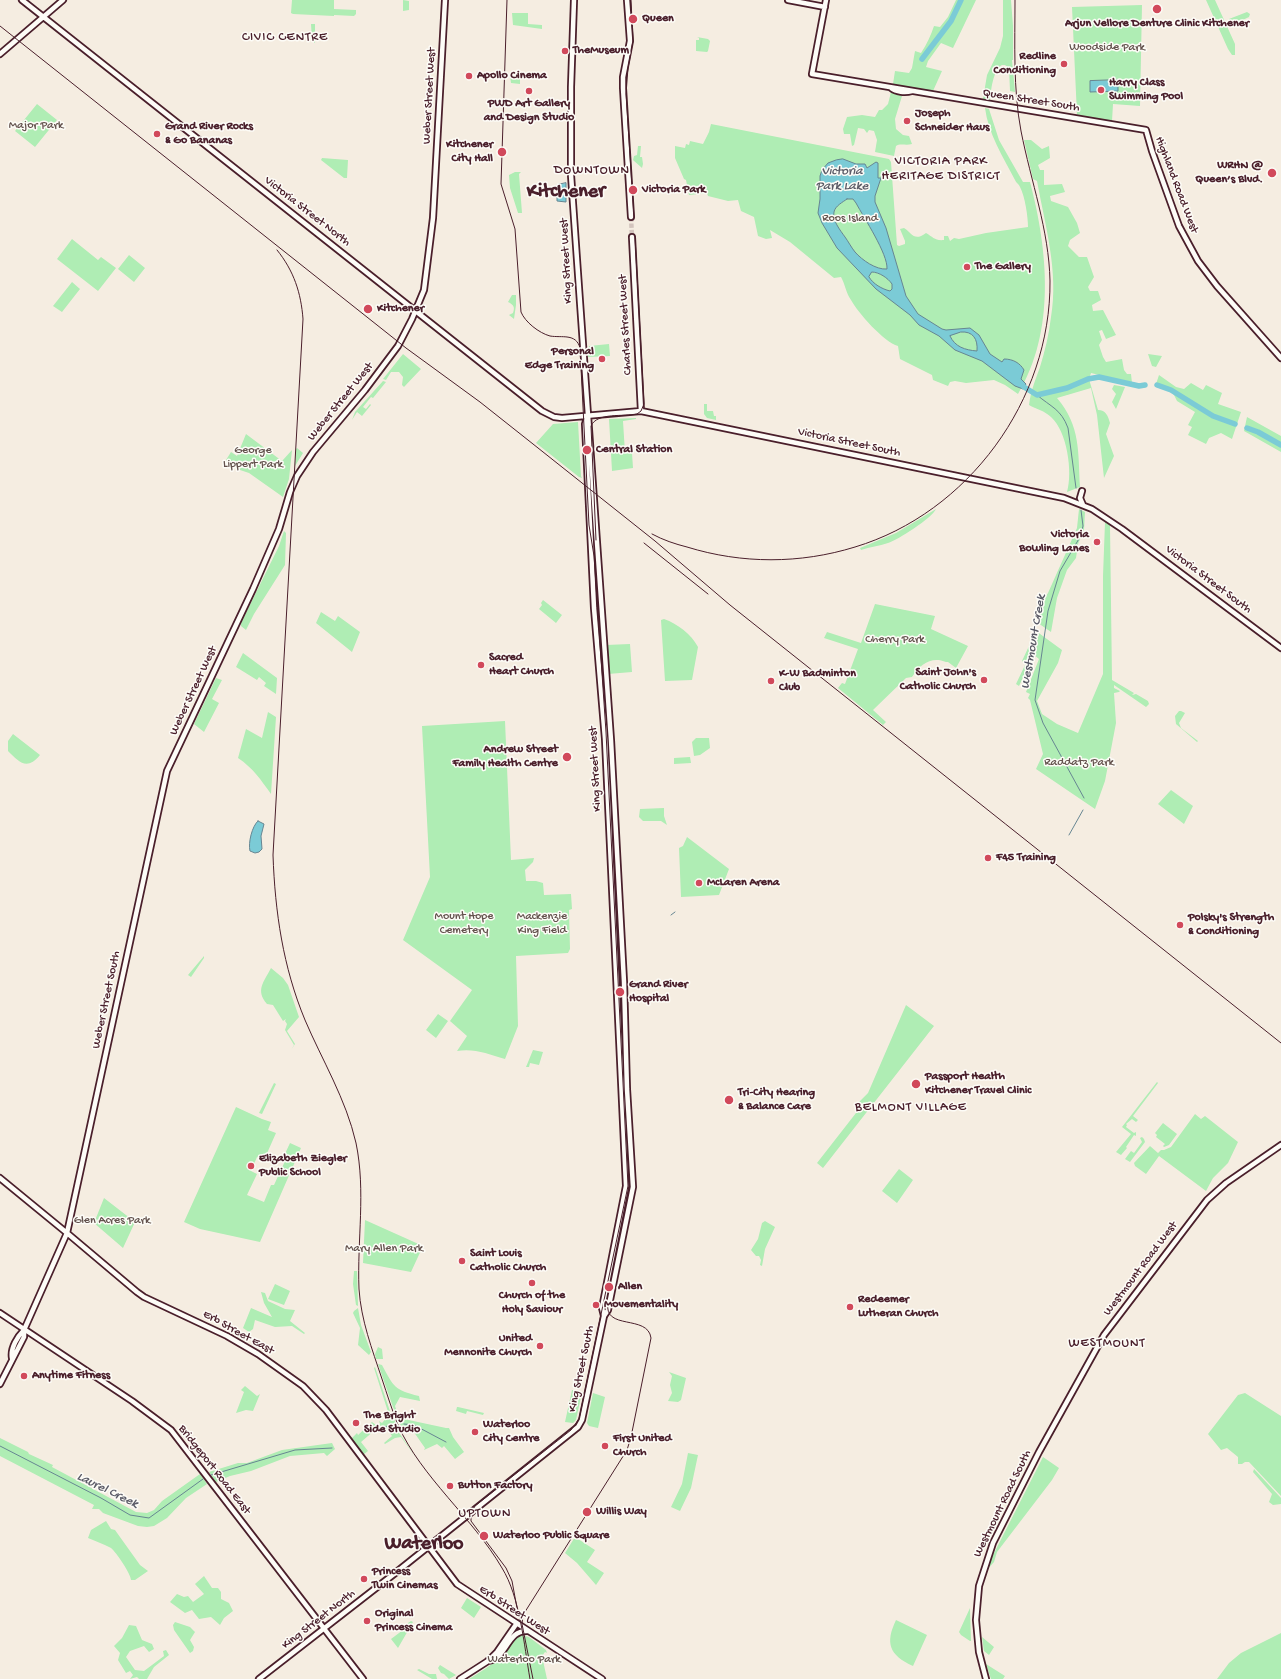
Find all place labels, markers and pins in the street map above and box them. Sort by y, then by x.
marker: Arjun Vellore Denture Clinic Kitchener [1151,3,1163,15]
place label: Queen [642,12,674,26]
marker: Queen [627,13,639,25]
place label: Arjun Vellore Denture Clinic Kitchener [1065,17,1249,31]
place label: TheMuseum [573,44,629,58]
marker: TheMuseum [560,46,570,56]
place label: Redline Conditioning [993,50,1056,78]
marker: Redline Conditioning [1059,59,1069,69]
place label: Apollo Cinema [477,69,547,83]
marker: Apollo Cinema [464,71,474,81]
place label: Harry Class Swimming Pool [1109,76,1183,104]
marker: Harry Class Swimming Pool [1096,85,1106,95]
marker: PWD Art Gallery and Design Studio [524,86,534,96]
place label: PWD Art Gallery and Design Studio [484,97,574,125]
place label: Joseph Schneider Haus [915,107,989,135]
marker: Joseph Schneider Haus [902,116,912,126]
place label: Grand River Rocks & Go Bananas [165,120,253,148]
marker: Grand River Rocks & Go Bananas [152,129,162,139]
place label: Kitchener City Hall [446,138,493,166]
marker: Kitchener City Hall [496,146,508,158]
place label: WRHN @ Queen’s Blvd. [1195,159,1263,187]
marker: WRHN @ Queen’s Blvd. [1266,167,1278,179]
place label: Victoria Park [642,183,706,197]
marker: Victoria Park [627,184,639,196]
place label: The Gallery [975,260,1031,274]
marker: The Gallery [962,262,972,272]
place label: Kitchener [377,302,424,316]
marker: Kitchener [362,303,374,315]
place label: Personal Edge Training [525,345,594,373]
marker: Personal Edge Training [597,354,607,364]
place label: Central Station [596,443,672,457]
marker: Central Station [581,444,593,456]
place label: Victoria Bowling Lanes [1019,528,1089,556]
marker: Victoria Bowling Lanes [1092,537,1102,547]
place label: Sacred Heart Church [489,651,554,679]
marker: Sacred Heart Church [476,660,486,670]
place label: Saint John's Catholic Church [900,666,976,694]
place label: K-W Badminton Club [779,667,856,695]
marker: Saint John's Catholic Church [979,675,989,685]
marker: K-W Badminton Club [766,676,776,686]
place label: Andrew Street Family Health Centre [452,743,558,771]
marker: Andrew Street Family Health Centre [561,751,573,763]
place label: F45 Training [996,851,1056,865]
marker: F45 Training [983,853,993,863]
place label: McLaren Arena [707,876,779,890]
marker: McLaren Arena [694,878,704,888]
place label: Polsky's Strength & Conditioning [1188,911,1274,939]
marker: Polsky's Strength & Conditioning [1175,920,1185,930]
place label: Grand River Hospital [629,978,688,1006]
marker: Grand River Hospital [614,986,626,998]
place label: Passport Health Kitchener Travel Clinic [925,1070,1031,1098]
marker: Passport Health Kitchener Travel Clinic [910,1078,922,1090]
place label: Tri-City Hearing & Balance Care [738,1086,815,1114]
marker: Tri-City Hearing & Balance Care [723,1094,735,1106]
place label: Elizabeth Ziegler Public School [259,1152,347,1180]
marker: Elizabeth Ziegler Public School [246,1161,256,1171]
place label: Saint Louis Catholic Church [470,1247,546,1275]
marker: Saint Louis Catholic Church [457,1256,467,1266]
marker: Church of the Holy Saviour [527,1278,537,1288]
place label: Allen [618,1280,642,1294]
marker: Allen [603,1281,615,1293]
place label: Church of the Holy Saviour [499,1289,565,1317]
place label: Redeemer Lutheran Church [858,1293,938,1321]
place label: Movementality [604,1298,678,1312]
marker: Movementality [591,1300,601,1310]
marker: Redeemer Lutheran Church [845,1302,855,1312]
place label: United Mennonite Church [444,1332,532,1360]
marker: United Mennonite Church [535,1341,545,1351]
place label: Anytime Fitness [32,1369,110,1383]
marker: Anytime Fitness [19,1371,29,1381]
place label: The Bright Side Studio [364,1409,420,1437]
marker: The Bright Side Studio [351,1418,361,1428]
place label: Waterloo City Centre [483,1418,539,1446]
marker: Waterloo City Centre [470,1427,480,1437]
place label: First United Church [613,1432,672,1460]
marker: First United Church [600,1441,610,1451]
place label: Button Factory [458,1479,533,1493]
marker: Button Factory [445,1481,455,1491]
place label: Willis Way [596,1505,647,1519]
marker: Willis Way [581,1506,593,1518]
place label: Waterloo Public Square [493,1529,609,1543]
marker: Waterloo Public Square [478,1530,490,1542]
place label: Princess Twin Cinemas [372,1565,438,1593]
marker: Princess Twin Cinemas [359,1574,369,1584]
place label: Original Princess Cinema [375,1607,452,1635]
marker: Original Princess Cinema [362,1616,372,1626]

